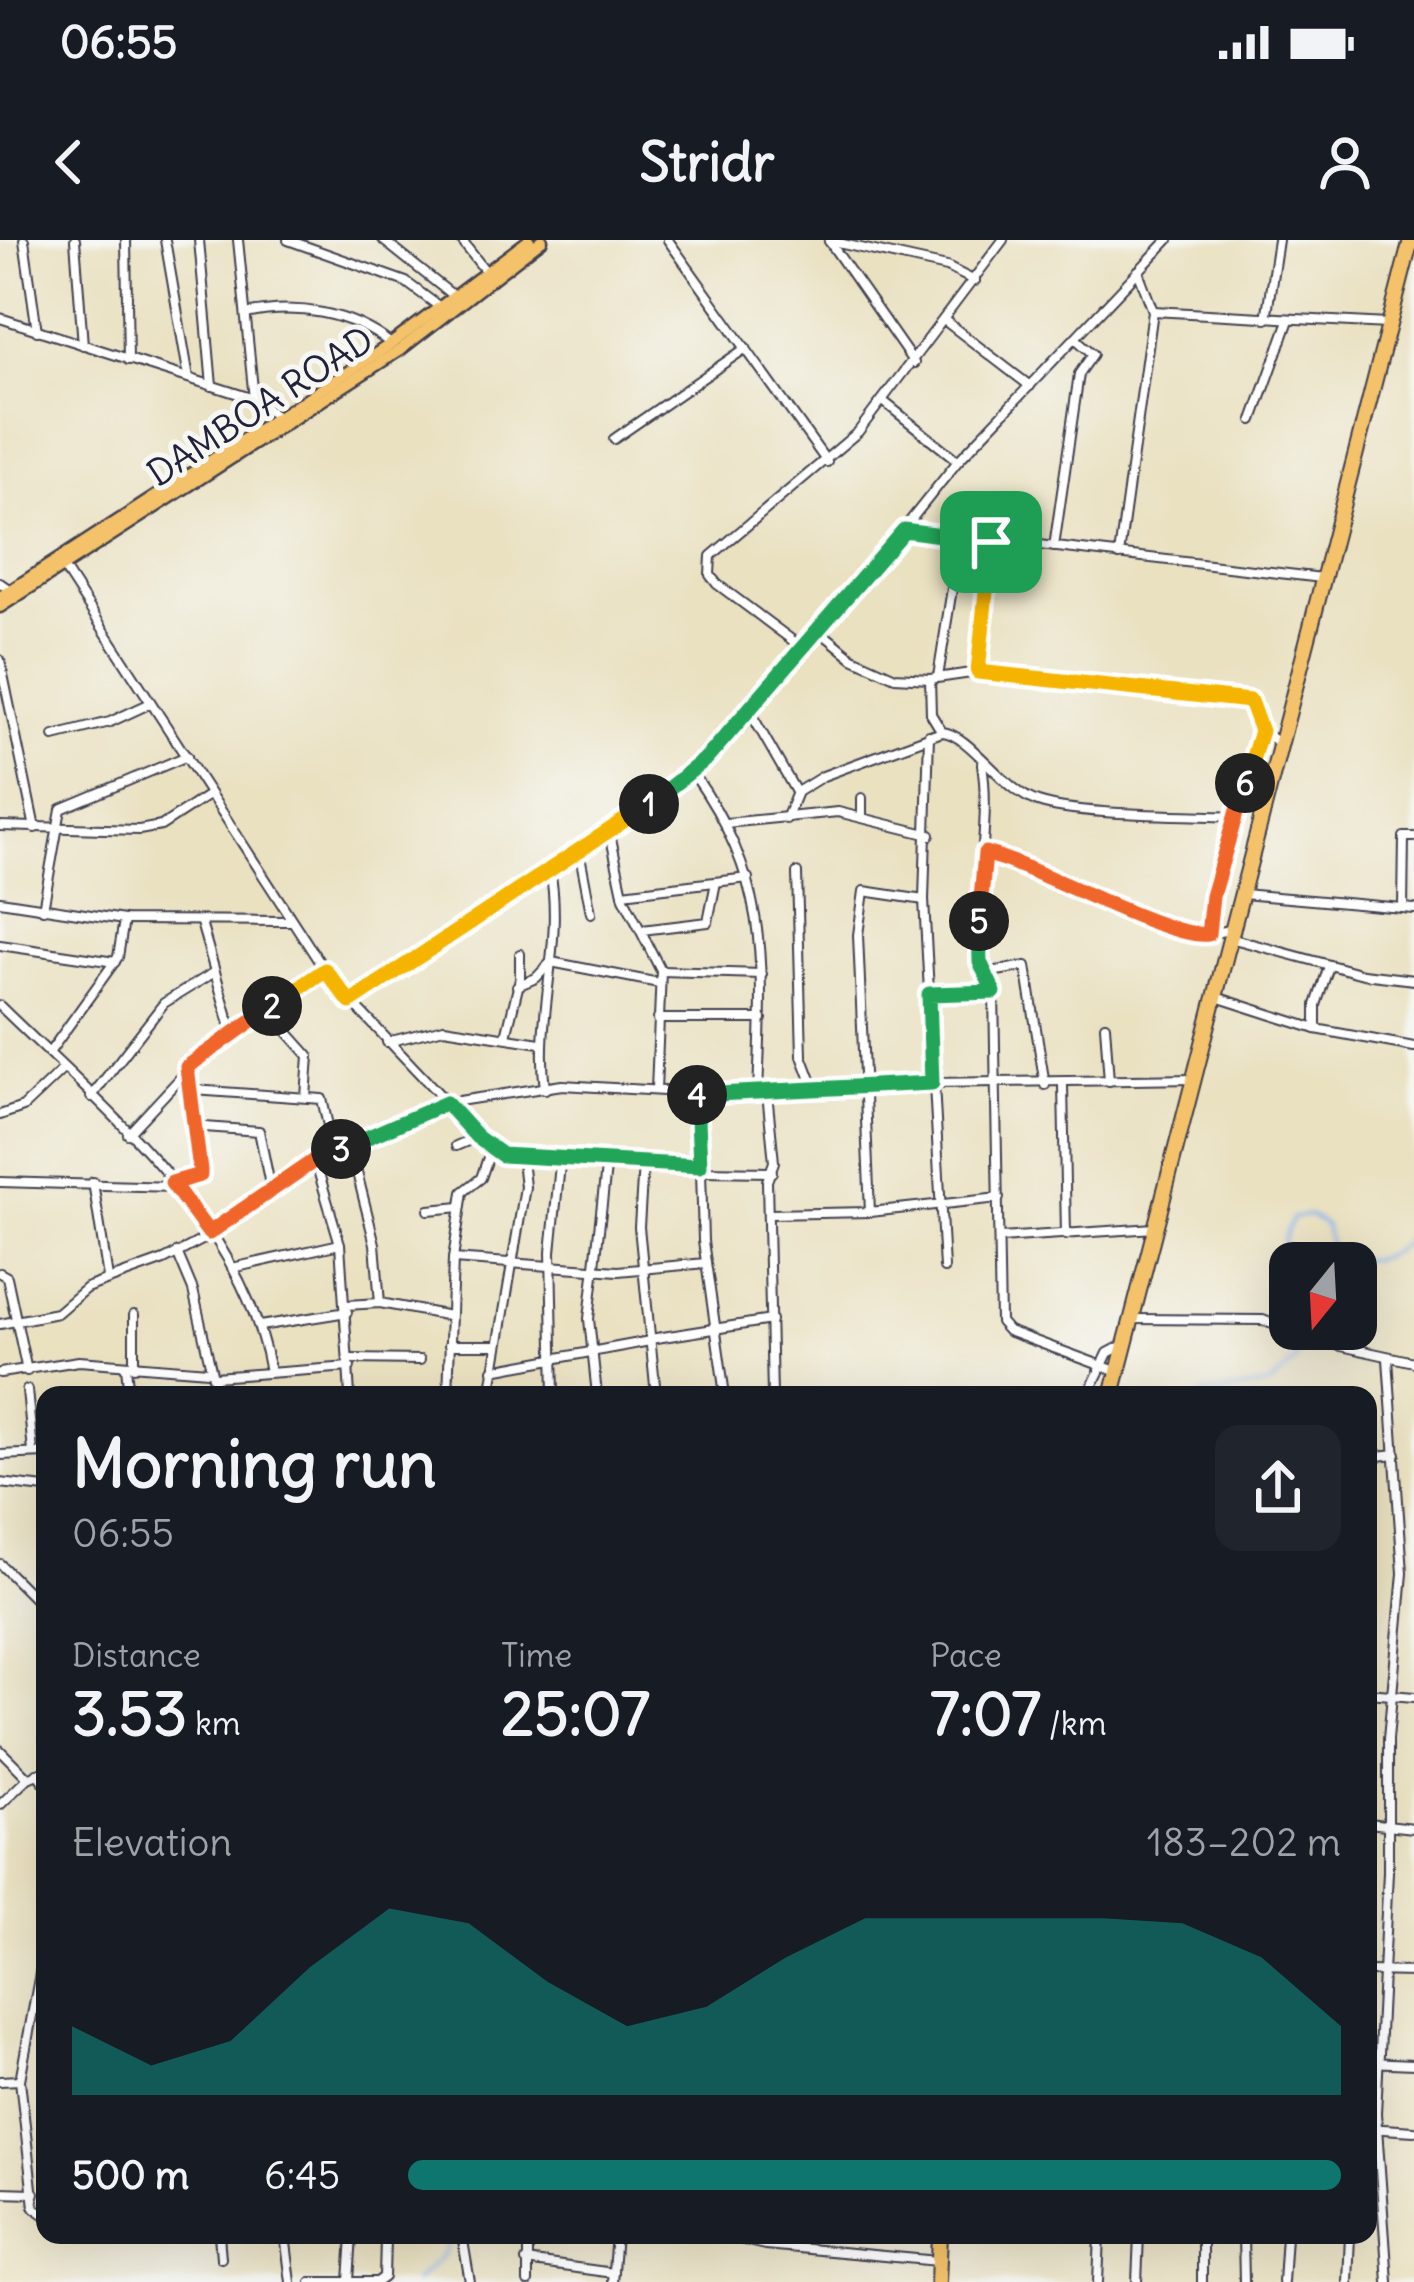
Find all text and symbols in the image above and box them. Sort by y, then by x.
text: 06:55 [60,14,178,70]
text: Stridr [639,128,775,196]
icon: back [36,129,102,195]
icon: person [1312,129,1378,195]
street label: DAMBOA ROAD [139,317,382,496]
pin [940,491,1042,593]
icon: arrive [958,509,1024,575]
pin: 6 [1215,753,1275,813]
text: 6 [1235,762,1255,804]
pin: 1 [619,774,679,834]
text: 1 [642,783,656,825]
pin: 5 [949,891,1009,951]
text: 5 [970,900,988,942]
pin: 2 [242,976,302,1036]
text: 2 [263,985,281,1027]
pin: 4 [667,1065,727,1125]
text: 4 [687,1074,707,1116]
pin: 3 [311,1119,371,1179]
text: 3 [332,1128,350,1170]
north arrow [1269,1242,1377,1350]
map controls [1269,1242,1377,1350]
text: Morning run [72,1422,436,1505]
button: share [1215,1425,1341,1551]
text: 06:55 [72,1509,174,1558]
text: Distance [72,1634,201,1676]
text: Time [501,1634,572,1676]
text: Pace [930,1634,1002,1676]
text: 3.53 [72,1676,187,1751]
text: 25:07 [501,1676,650,1751]
text: 7:07 [930,1676,1041,1751]
text: km [187,1702,241,1744]
text: /km [1041,1702,1107,1744]
text: Elevation [72,1818,232,1867]
text: 183–202 m [1147,1818,1341,1867]
text: 500 m [72,2151,189,2200]
text: 6:45 [264,2151,340,2200]

